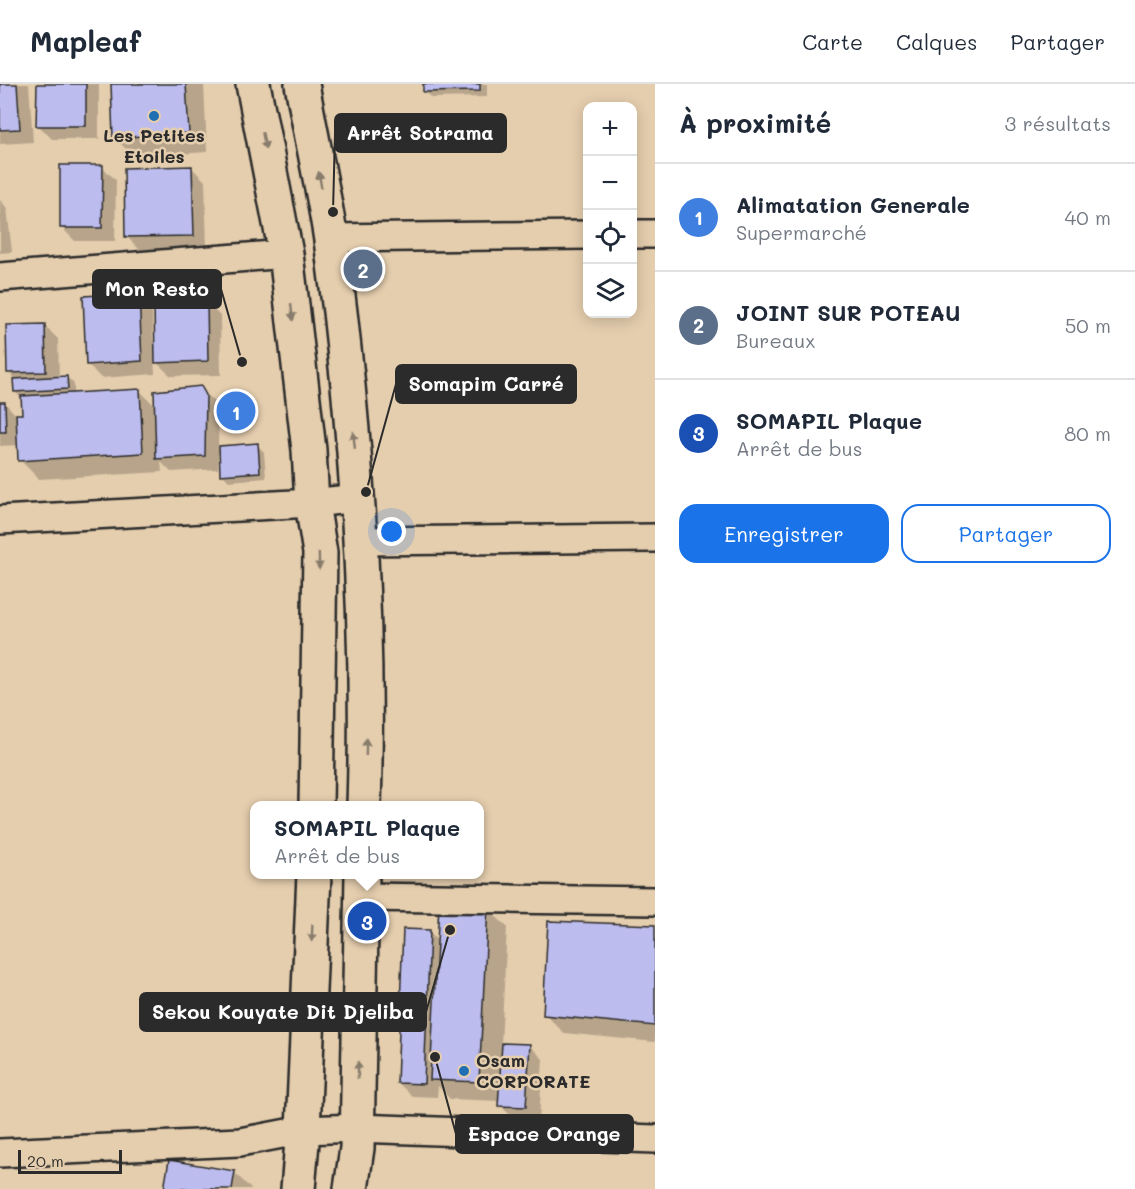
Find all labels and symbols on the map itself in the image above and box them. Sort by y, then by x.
marker: Les Petites Etoiles [147,109,161,123]
callout: Arrêt Sotrama [335,114,506,152]
text: Arrêt Sotrama [346,119,494,145]
place label: Les Petites Etoiles [103,123,205,168]
one-way arrow [260,132,269,151]
one-way arrow [315,171,324,190]
pin: 2 [344,246,382,291]
callout: Mon Resto [93,270,221,308]
text: Mon Resto [105,275,209,301]
one-way arrow [288,303,297,322]
callout: Somapim Carré [396,365,576,403]
text: Somapim Carré [408,370,564,396]
pin: 1 [216,388,256,434]
one-way arrow [349,430,359,449]
your location [377,517,406,546]
one-way arrow [314,551,324,570]
one-way arrow [361,738,371,757]
pin: 3 [348,898,386,944]
one-way arrow [308,923,317,942]
callout: Sekou Kouyate Dit Djeliba [140,993,426,1031]
text: Sekou Kouyate Dit Djeliba [152,998,414,1024]
place label: Osam CORPORATE [476,1048,591,1093]
one-way arrow [353,1060,363,1079]
marker: Osam CORPORATE [457,1064,471,1078]
callout: Espace Orange [456,1115,633,1153]
text: Espace Orange [467,1120,621,1146]
scale bar [18,1147,122,1174]

